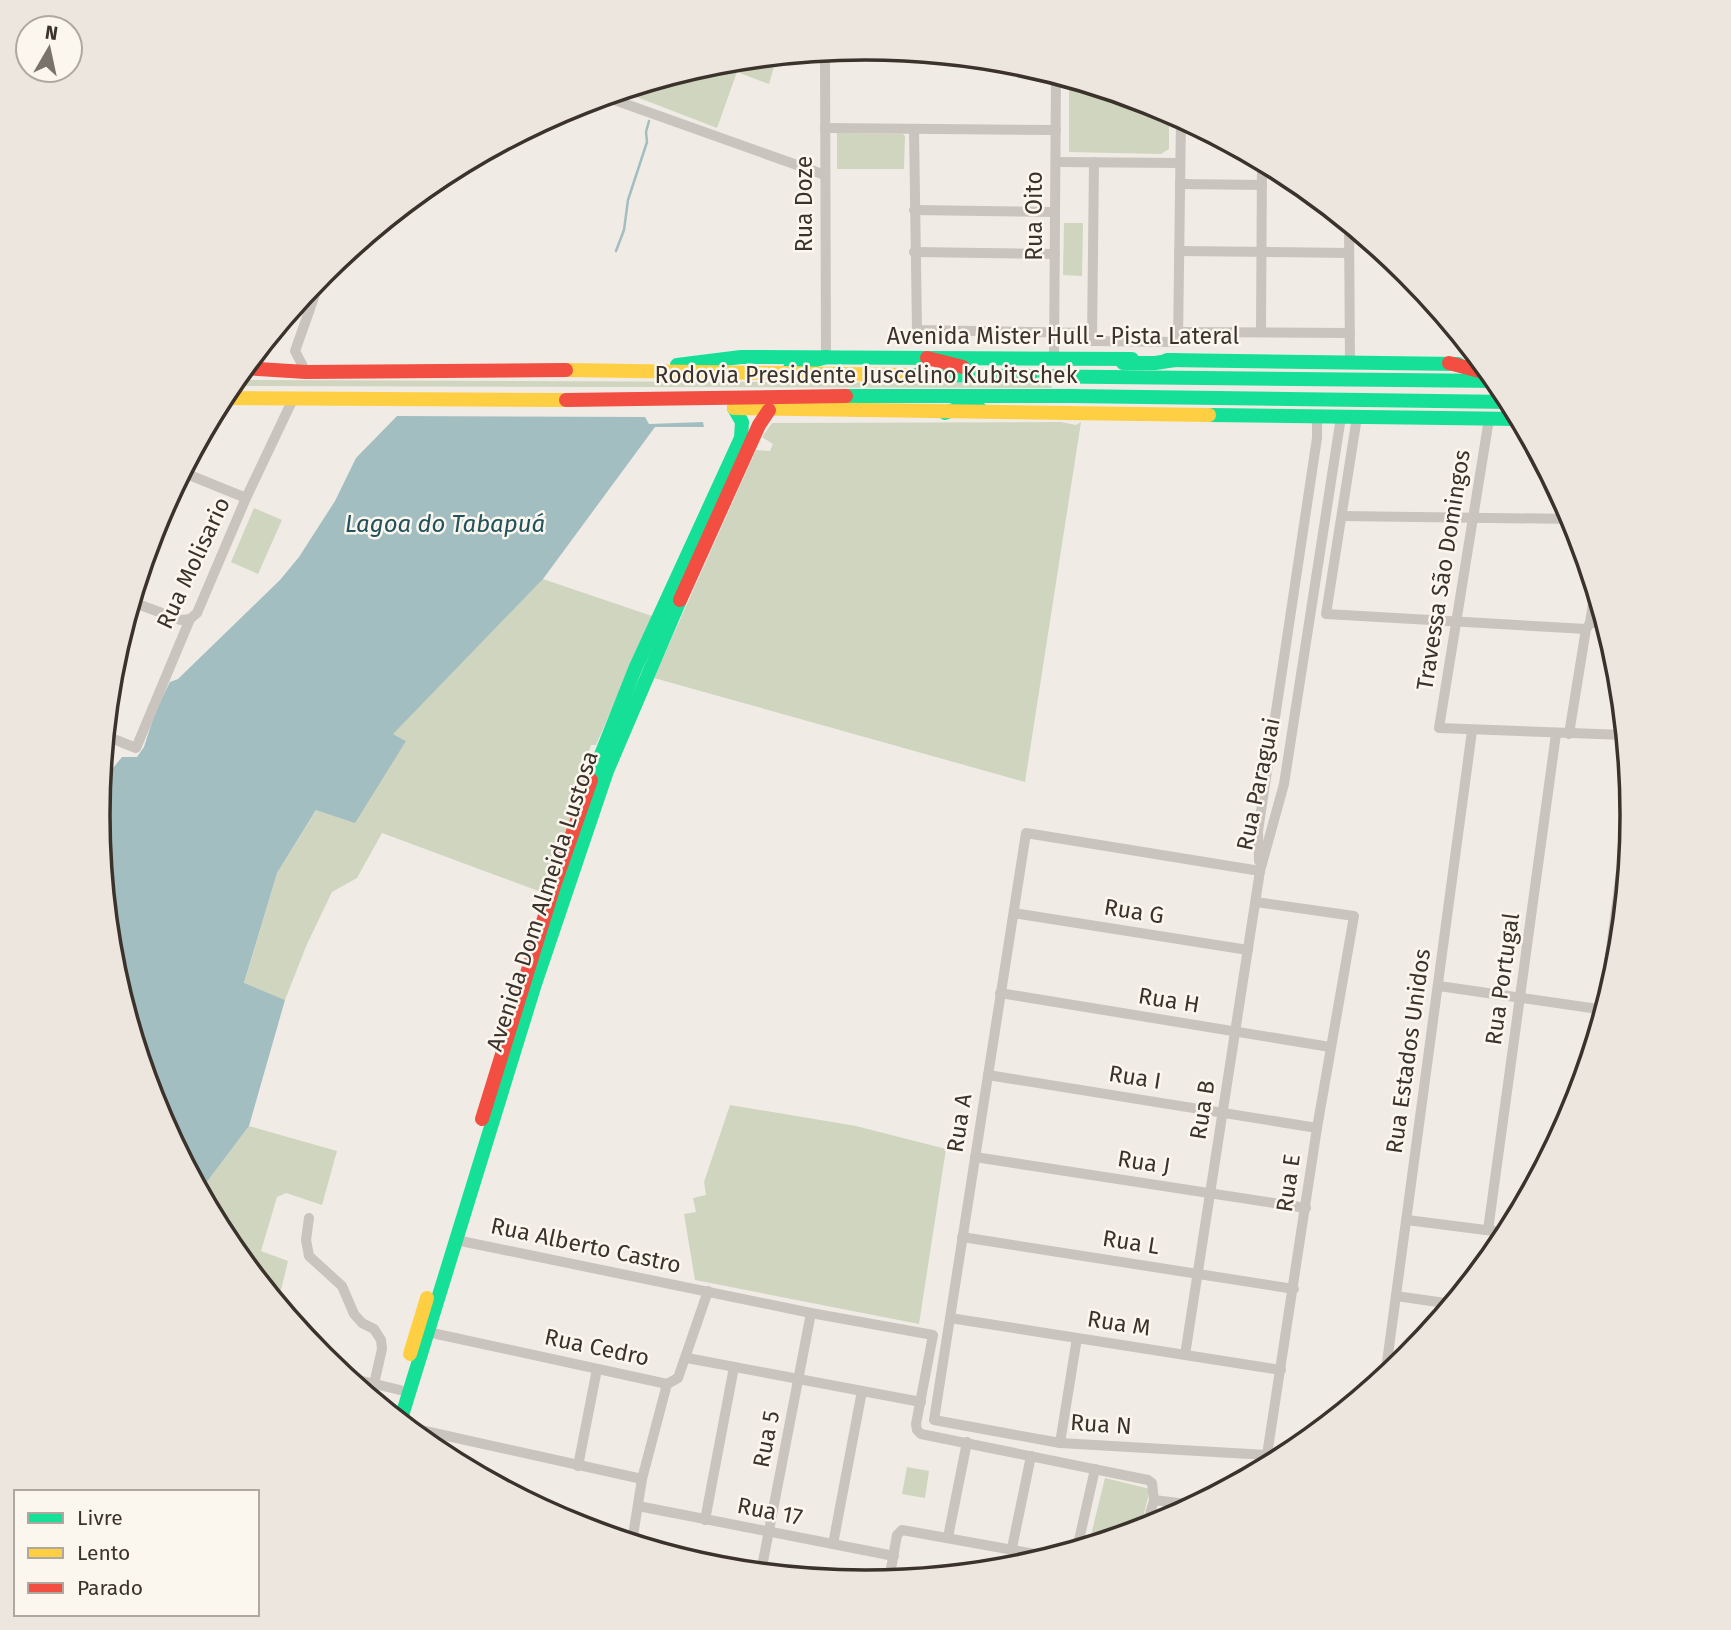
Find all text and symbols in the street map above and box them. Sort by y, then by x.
north arrow [14,14,84,84]
text: N [44,20,60,45]
street label: Rua Doze [790,156,818,252]
street label: Rua Oito [1020,171,1048,261]
street label: Avenida Mister Hull - Pista Lateral [887,322,1239,350]
street label: Rodovia Presidente Juscelino Kubitschek [655,361,1078,389]
street label: Travessa São Domingos [1410,448,1476,692]
street label: Rua Molisario [150,493,236,633]
water label: Lagoa do Tabapuá [345,510,545,538]
street label: Rua Paraguai [1230,715,1286,853]
street label: Avenida Dom Almeida Lustosa [480,747,604,1055]
street label: Rua G [1102,892,1166,930]
street label: Rua Portugal [1479,911,1525,1047]
street label: Rua Estados Unidos [1380,947,1436,1155]
street label: Rua H [1136,981,1202,1019]
street label: Rua I [1107,1059,1163,1095]
street label: Rua B [1183,1078,1221,1142]
street label: Rua A [941,1091,978,1154]
street label: Rua J [1116,1144,1172,1180]
street label: Rua E [1270,1152,1306,1214]
street label: Rua Alberto Castro [488,1211,684,1279]
street label: Rua L [1100,1224,1162,1260]
street label: Rua M [1085,1304,1153,1342]
street label: Rua Cedro [542,1322,652,1372]
street label: Rua 5 [747,1408,785,1470]
street label: Rua N [1069,1408,1133,1440]
legend [14,1490,259,1616]
street label: Rua 17 [735,1491,805,1531]
text: Livre [77,1505,123,1531]
text: Lento [77,1540,130,1566]
text: Parado [77,1575,143,1601]

